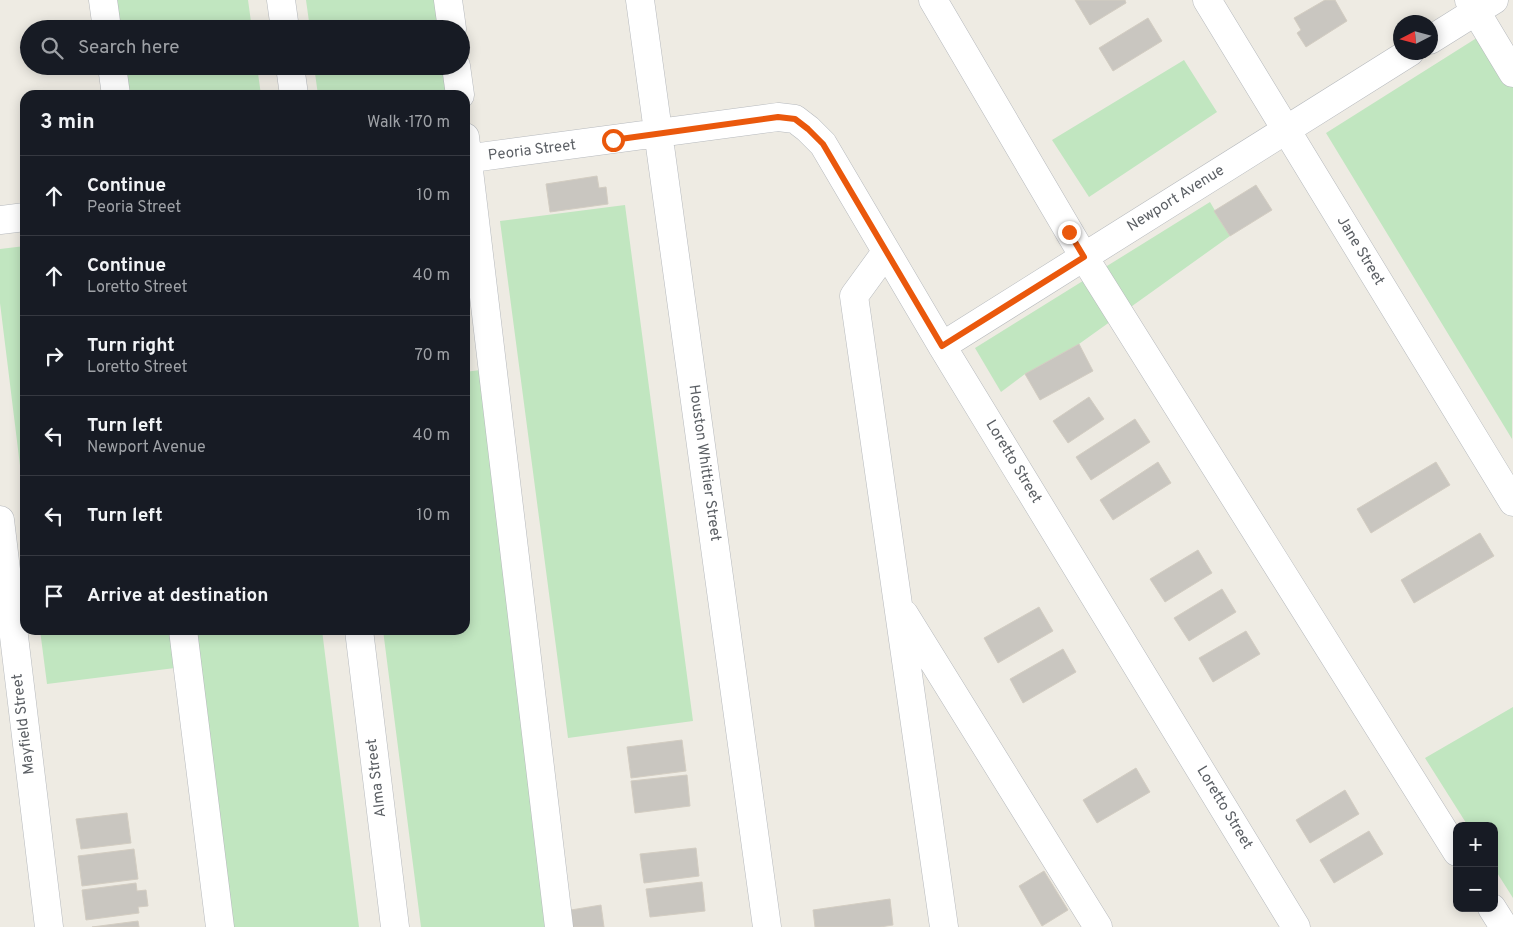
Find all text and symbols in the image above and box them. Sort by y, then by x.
north arrow [1393,15,1438,60]
search box [20,20,470,75]
icon: search [38,34,66,62]
text: Search here [78,36,180,60]
text: 3 min [40,109,95,136]
text: Walk · 170 m [367,113,450,133]
route start [602,129,625,152]
street label: Peoria Street [487,136,577,166]
street label: Newport Avenue [1124,162,1228,236]
text: Continue [87,174,166,198]
icon: ahead [40,182,68,210]
text: 10 m [416,186,450,206]
text: Peoria Street [87,198,181,218]
street label: Jane Street [1332,213,1388,289]
route end [1058,221,1081,244]
text: Continue [87,254,166,278]
icon: ahead [40,262,68,290]
text: 40 m [412,266,450,286]
text: Loretto Street [87,278,188,298]
text: Turn right [87,334,175,358]
icon: right [40,342,68,370]
text: 70 m [415,346,450,366]
text: Loretto Street [87,358,188,378]
street label: Houston Whittier Street [684,383,724,543]
text: Turn left [87,414,163,438]
street label: Loretto Street [981,417,1045,507]
icon: left [40,422,68,450]
text: 40 m [412,426,450,446]
text: Newport Avenue [87,438,206,458]
icon: left [40,502,68,530]
text: Turn left [87,504,163,528]
text: 10 m [416,506,450,526]
icon: arrive [40,582,68,610]
text: Arrive at destination [87,584,268,608]
street label: Mayfield Street [8,672,40,776]
street label: Alma Street [363,737,391,819]
street label: Loretto Street [1192,763,1256,853]
map controls [1453,822,1498,912]
button: + [1453,822,1498,867]
button: − [1453,867,1498,912]

